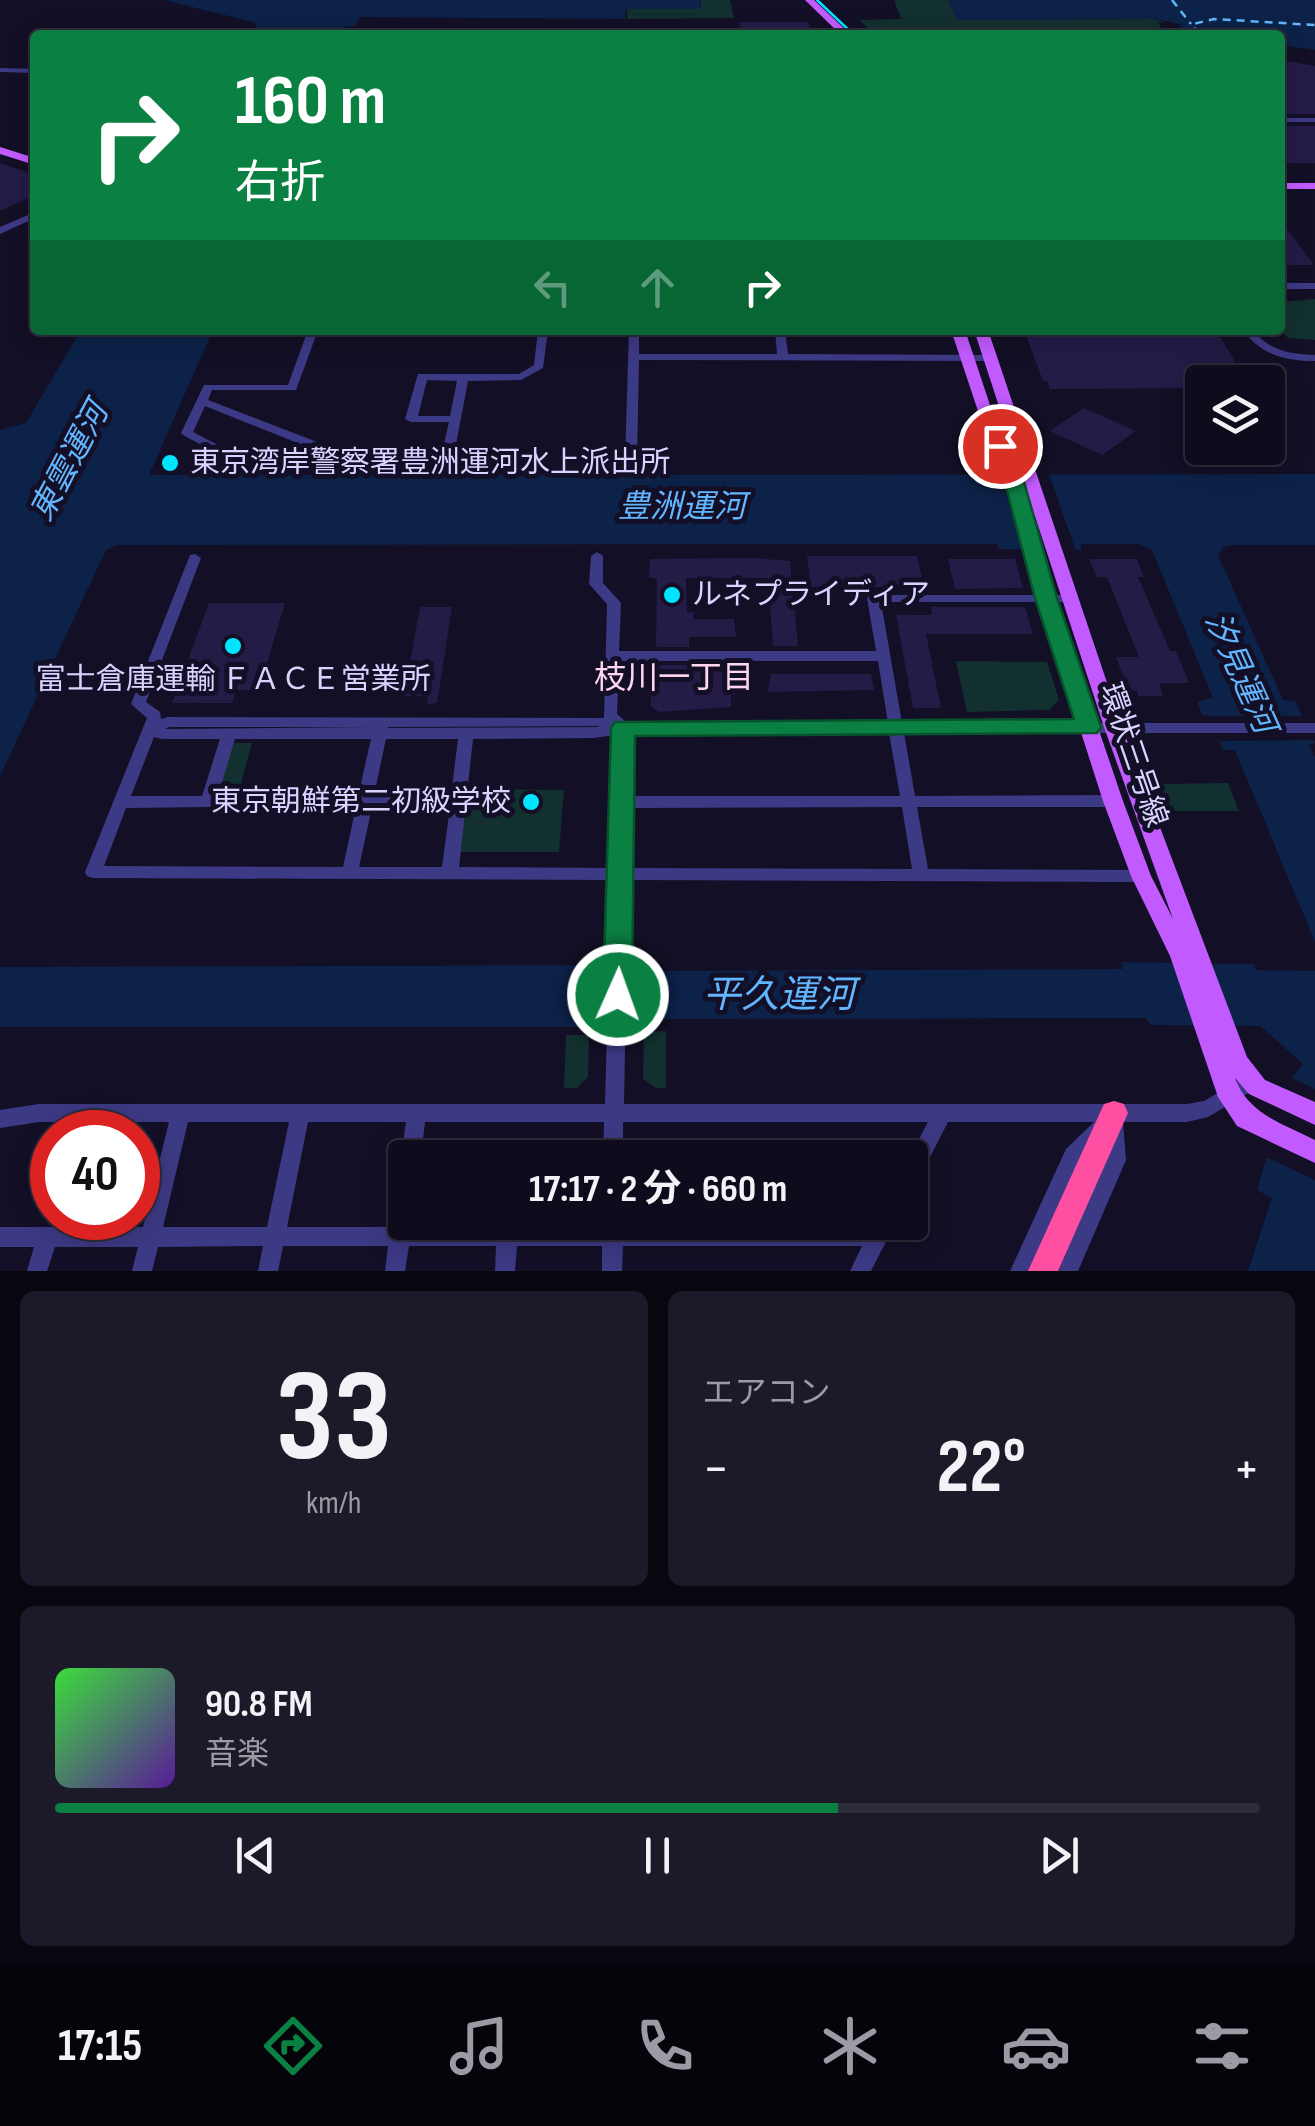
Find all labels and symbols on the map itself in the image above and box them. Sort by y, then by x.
water label: 東雲運河 [23,391,120,528]
pin [958,404,1043,489]
place label: 東京湾岸警察署豊洲運河水上派出所 [190,445,670,481]
marker: 東京湾岸警察署豊洲運河水上派出所 [159,452,181,474]
water label: 豊洲運河 [618,488,752,527]
place label: ルネプライディア [692,577,930,613]
marker: ルネプライディア [661,584,683,606]
water label: 汐見運河 [1196,607,1286,745]
marker: 富士倉庫運輸 ＦＡＣＥ営業所 [222,635,244,657]
district label: 枝川一丁目 [594,659,754,698]
place label: 富士倉庫運輸 ＦＡＣＥ営業所 [36,662,430,698]
street label: 環状三号線 [1092,678,1174,832]
place label: 東京朝鮮第二初級学校 [211,784,511,820]
marker: 東京朝鮮第二初級学校 [520,791,542,813]
position arrow [566,943,670,1047]
water label: 平久運河 [703,973,862,1018]
speed limit sign: 40 [30,1110,160,1240]

